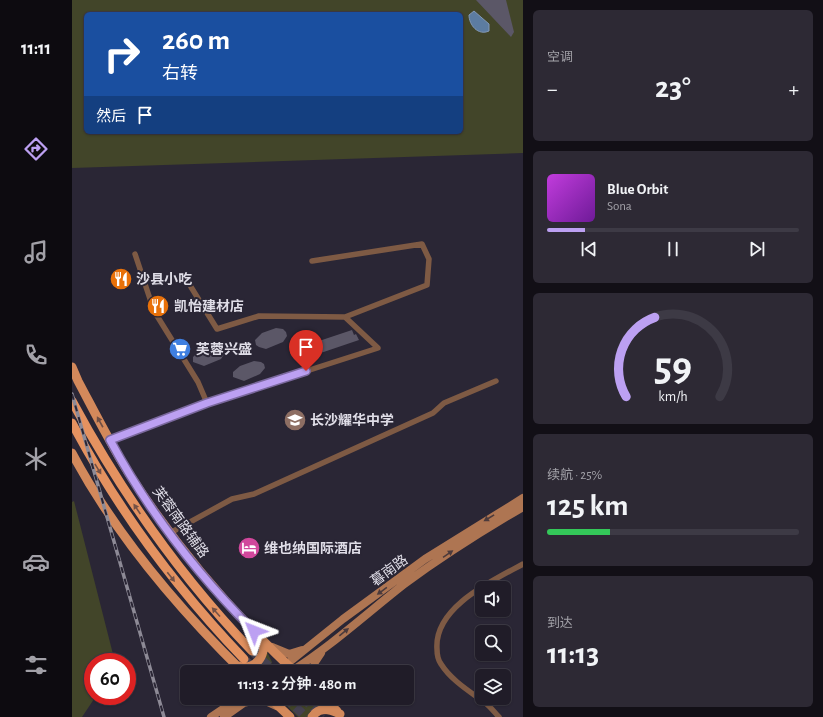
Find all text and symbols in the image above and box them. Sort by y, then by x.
text: 260 m [162,27,230,55]
icon: right [96,28,148,80]
text: 11:11 [21,40,51,58]
text: 空调 [547,51,573,64]
text: 右转 [162,65,198,83]
text: 23° [655,73,691,103]
text: − [547,78,558,100]
text: + [788,78,799,100]
icon: arrive [134,104,156,126]
text: 然后 [96,109,126,124]
icon: directions [22,135,50,163]
text: Blue Orbit [607,182,668,197]
text: Sona [607,200,632,213]
icon: music [22,238,50,266]
icon: previous [578,238,600,260]
icon: pause [662,238,684,260]
icon: next [746,238,768,260]
restaurant icon: 沙县小吃 [108,266,134,292]
place label: 沙县小吃 [136,271,192,287]
restaurant icon: 凯怡建材店 [145,293,171,319]
place label: 凯怡建材店 [174,298,244,314]
pin [289,330,323,371]
supermarket icon: 芙蓉兴盛 [167,336,193,362]
icon: arrive [295,336,317,358]
icon: phone [22,341,50,369]
place label: 芙蓉兴盛 [196,341,252,357]
text: 59 [654,346,692,387]
text: km/h [658,389,688,403]
school or university icon: 长沙耀华中学 [282,407,308,433]
place label: 长沙耀华中学 [310,412,394,428]
one-way arrow [97,416,103,428]
icon: climate [22,445,50,473]
one-way arrow [95,463,102,475]
text: 续航 · 25% [547,469,602,482]
street label: 芙蓉南路辅路 [150,484,211,561]
text: 125 km [547,491,628,521]
one-way arrow [133,504,141,514]
one-way arrow [484,514,494,522]
hotel icon: 维也纳国际酒店 [236,535,262,561]
place label: 维也纳国际酒店 [264,540,362,556]
icon: car [22,548,50,576]
one-way arrow [443,550,453,558]
street label: 暮南路 [368,552,411,589]
one-way arrow [167,571,175,582]
map controls [475,581,511,705]
button: sound [475,581,511,617]
one-way arrow [376,587,387,595]
one-way arrow [211,607,220,617]
position arrow [233,610,275,652]
text: 到达 [547,617,573,630]
button: search [475,625,511,661]
one-way arrow [338,627,349,636]
text: 11:13 [547,639,599,669]
icon: filters [22,651,50,679]
speed limit sign: 60 [84,653,136,705]
button: layers [475,669,511,705]
text: 11:13 · 2 分钟 · 480 m [238,677,356,692]

